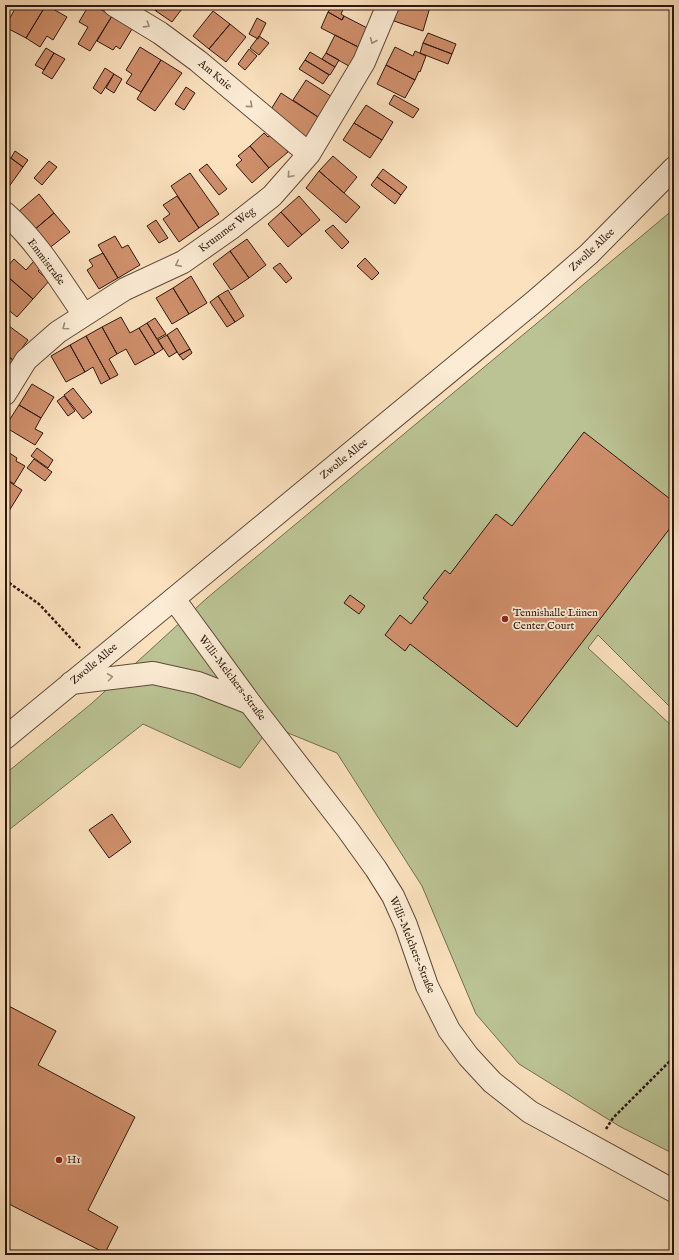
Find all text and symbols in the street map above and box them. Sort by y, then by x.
one-way arrow [143,21,150,28]
one-way arrow [369,37,377,44]
street label: Am Knie [194,56,235,93]
one-way arrow [246,100,253,107]
one-way arrow [288,170,295,178]
street label: Krummer Weg [196,204,259,256]
street label: Zwolle Allee [566,225,618,275]
street label: Emmistraße [24,236,68,288]
one-way arrow [175,259,182,267]
one-way arrow [62,322,69,330]
street label: Zwolle Allee [317,435,371,483]
place label: Tennishalle Lünen Center Court [513,606,598,633]
marker: Tennishalle Lünen Center Court [500,614,510,624]
street label: Willi-Melchers-Straße [195,633,269,723]
street label: Zwolle Allee [67,640,121,688]
one-way arrow [107,673,113,682]
street label: Willi-Melchers-Straße [386,894,438,996]
place label: H1 [67,1153,81,1167]
marker: H1 [54,1155,64,1165]

